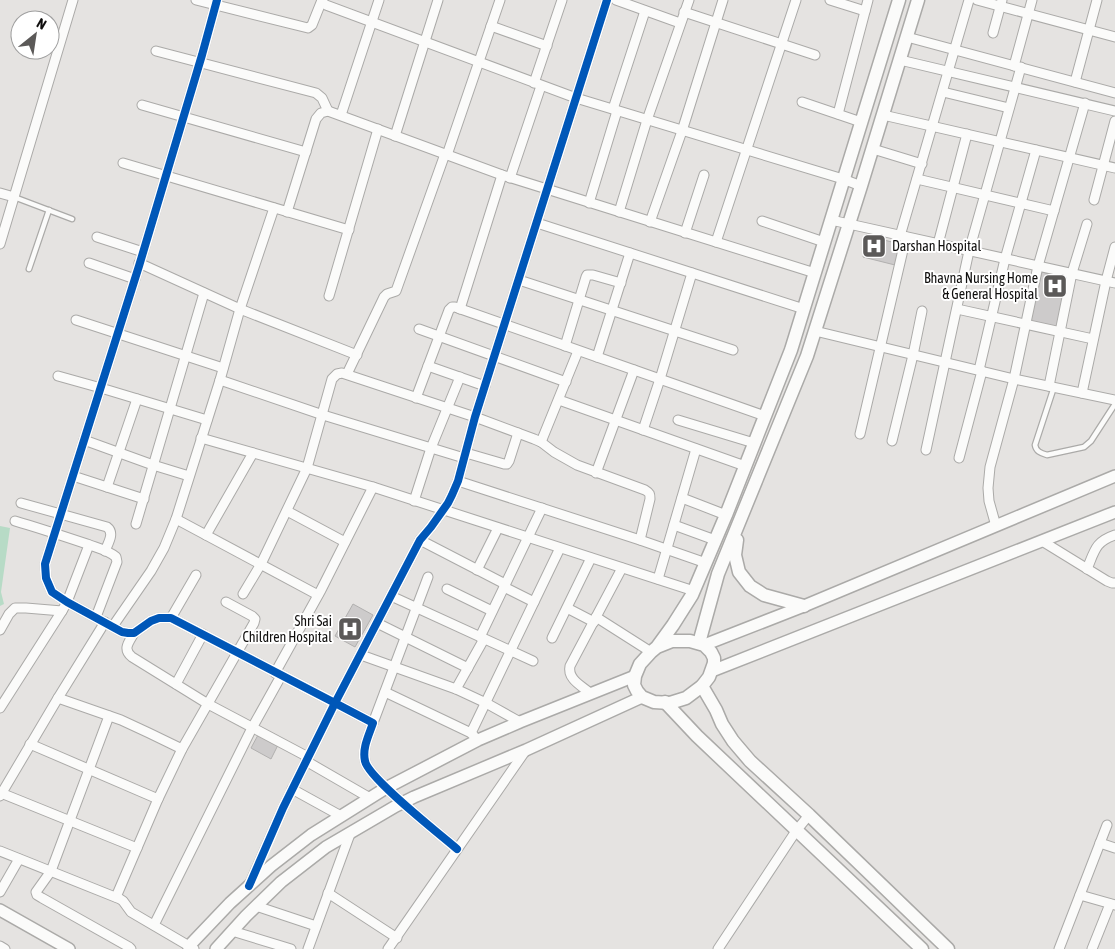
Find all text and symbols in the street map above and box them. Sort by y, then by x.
north arrow [10,10,60,60]
text: N [34,15,49,33]
hospital icon: Darshan Hospital [861,233,887,259]
place label: Darshan Hospital [892,238,981,254]
place label: Bhavna Nursing Home & General Hospital [924,270,1038,302]
hospital icon: Bhavna Nursing Home & General Hospital [1042,273,1068,299]
place label: Shri Sai Children Hospital [243,613,332,645]
hospital icon: Shri Sai Children Hospital [337,616,363,642]

